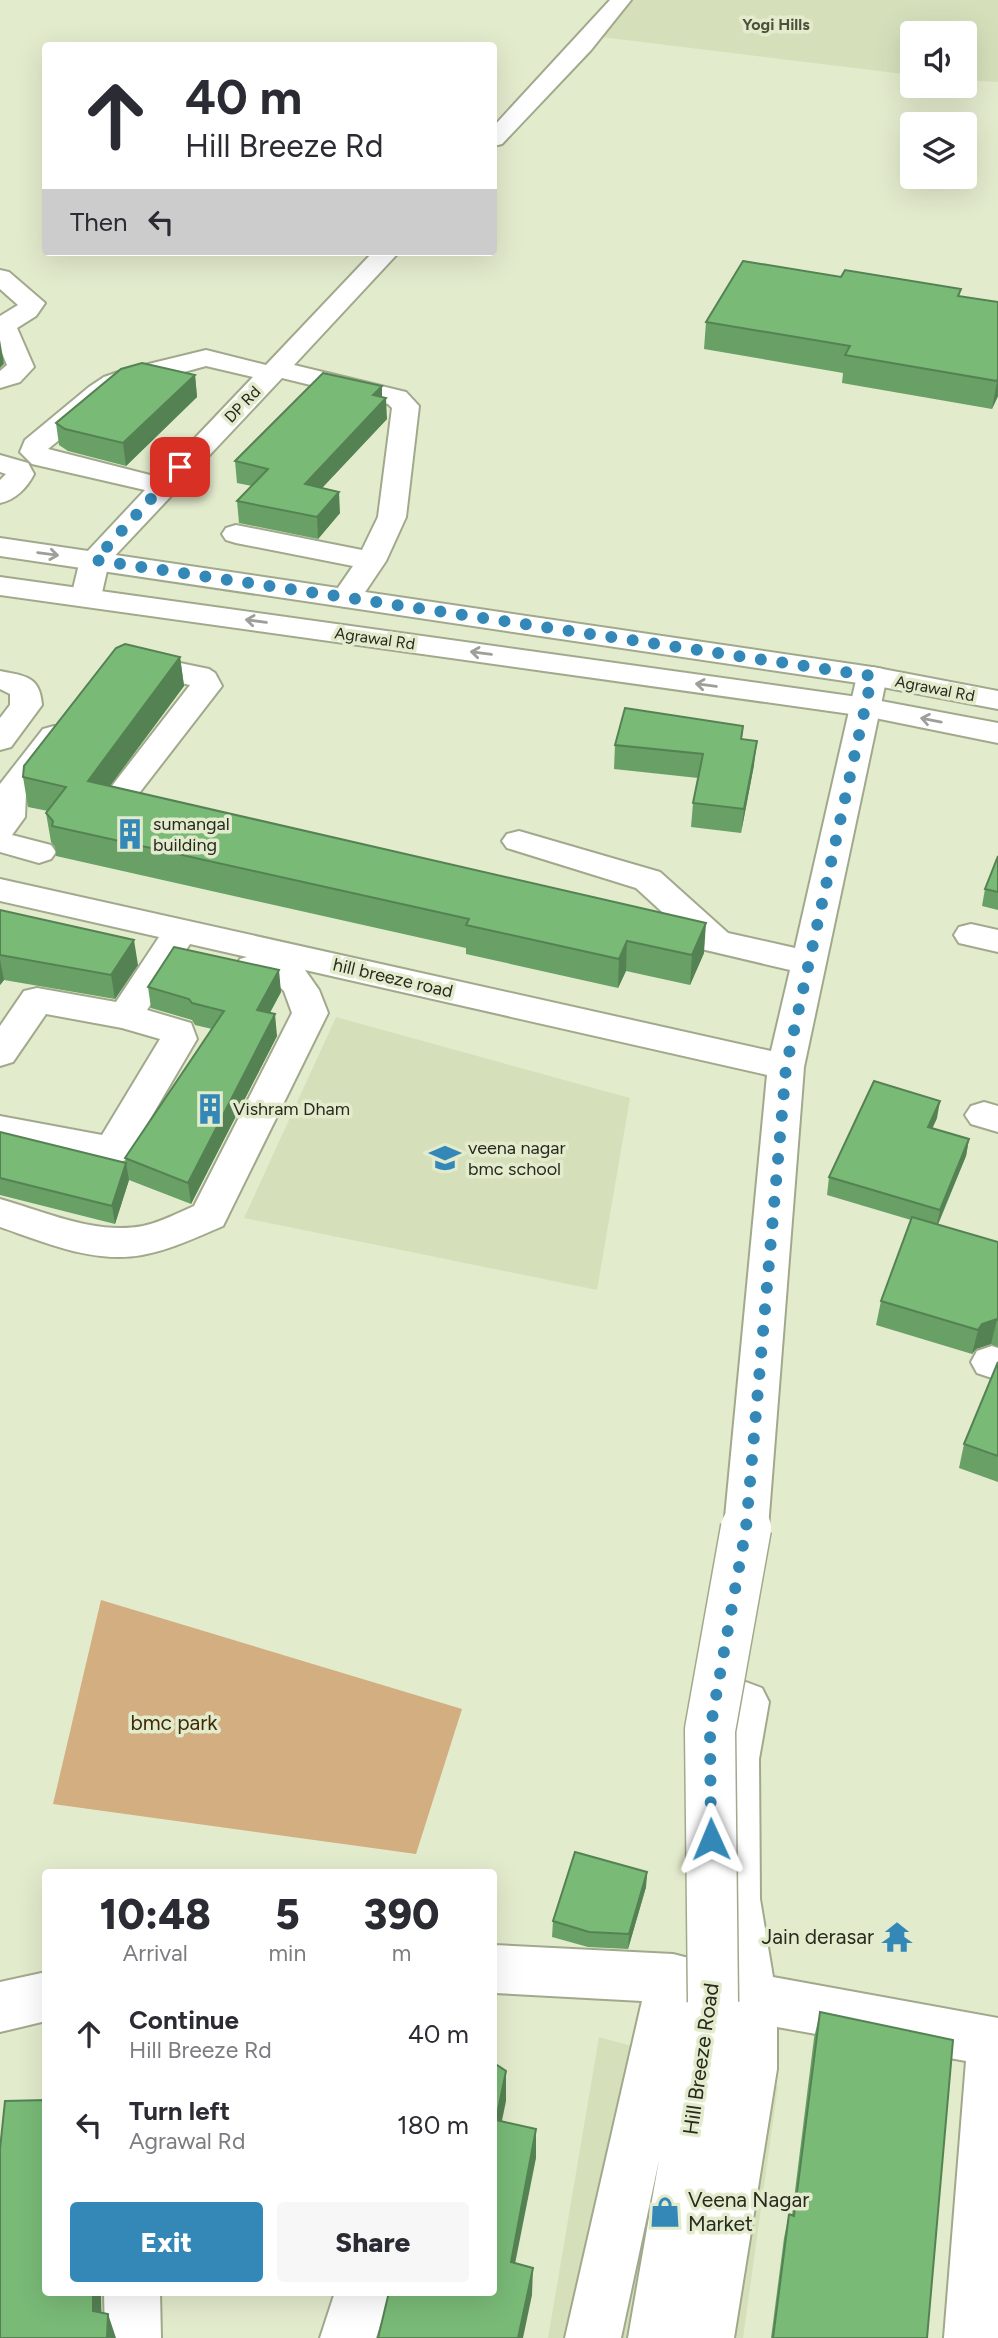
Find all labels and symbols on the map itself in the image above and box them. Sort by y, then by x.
district label: Yogi Hills [742,15,810,34]
street label: DP Rd [220,382,264,427]
pin [150,437,210,497]
one-way arrow [36,547,58,560]
one-way arrow [245,615,268,628]
street label: Agrawal Rd [334,623,416,654]
one-way arrow [470,646,493,659]
street label: Agrawal Rd [893,671,976,706]
one-way arrow [695,678,718,691]
one-way arrow [920,712,943,726]
place label: sumangal building [153,813,230,856]
building icon: sumangal building [113,817,147,851]
street label: hill breeze road [331,954,455,1002]
building icon: Vishram Dham [193,1092,227,1126]
place label: Vishram Dham [233,1098,350,1120]
place label: veena nagar bmc school [468,1137,566,1180]
school or university icon: veena nagar bmc school [428,1141,462,1175]
park label: bmc park [130,1710,218,1735]
position arrow [674,1802,748,1876]
temple icon: Jain derasar [880,1920,914,1954]
place label: Jain derasar [762,1924,874,1949]
street label: Hill Breeze Road [677,1981,724,2137]
place label: Veena Nagar Market [688,2187,809,2236]
shop icon: Veena Nagar Market [648,2195,682,2229]

